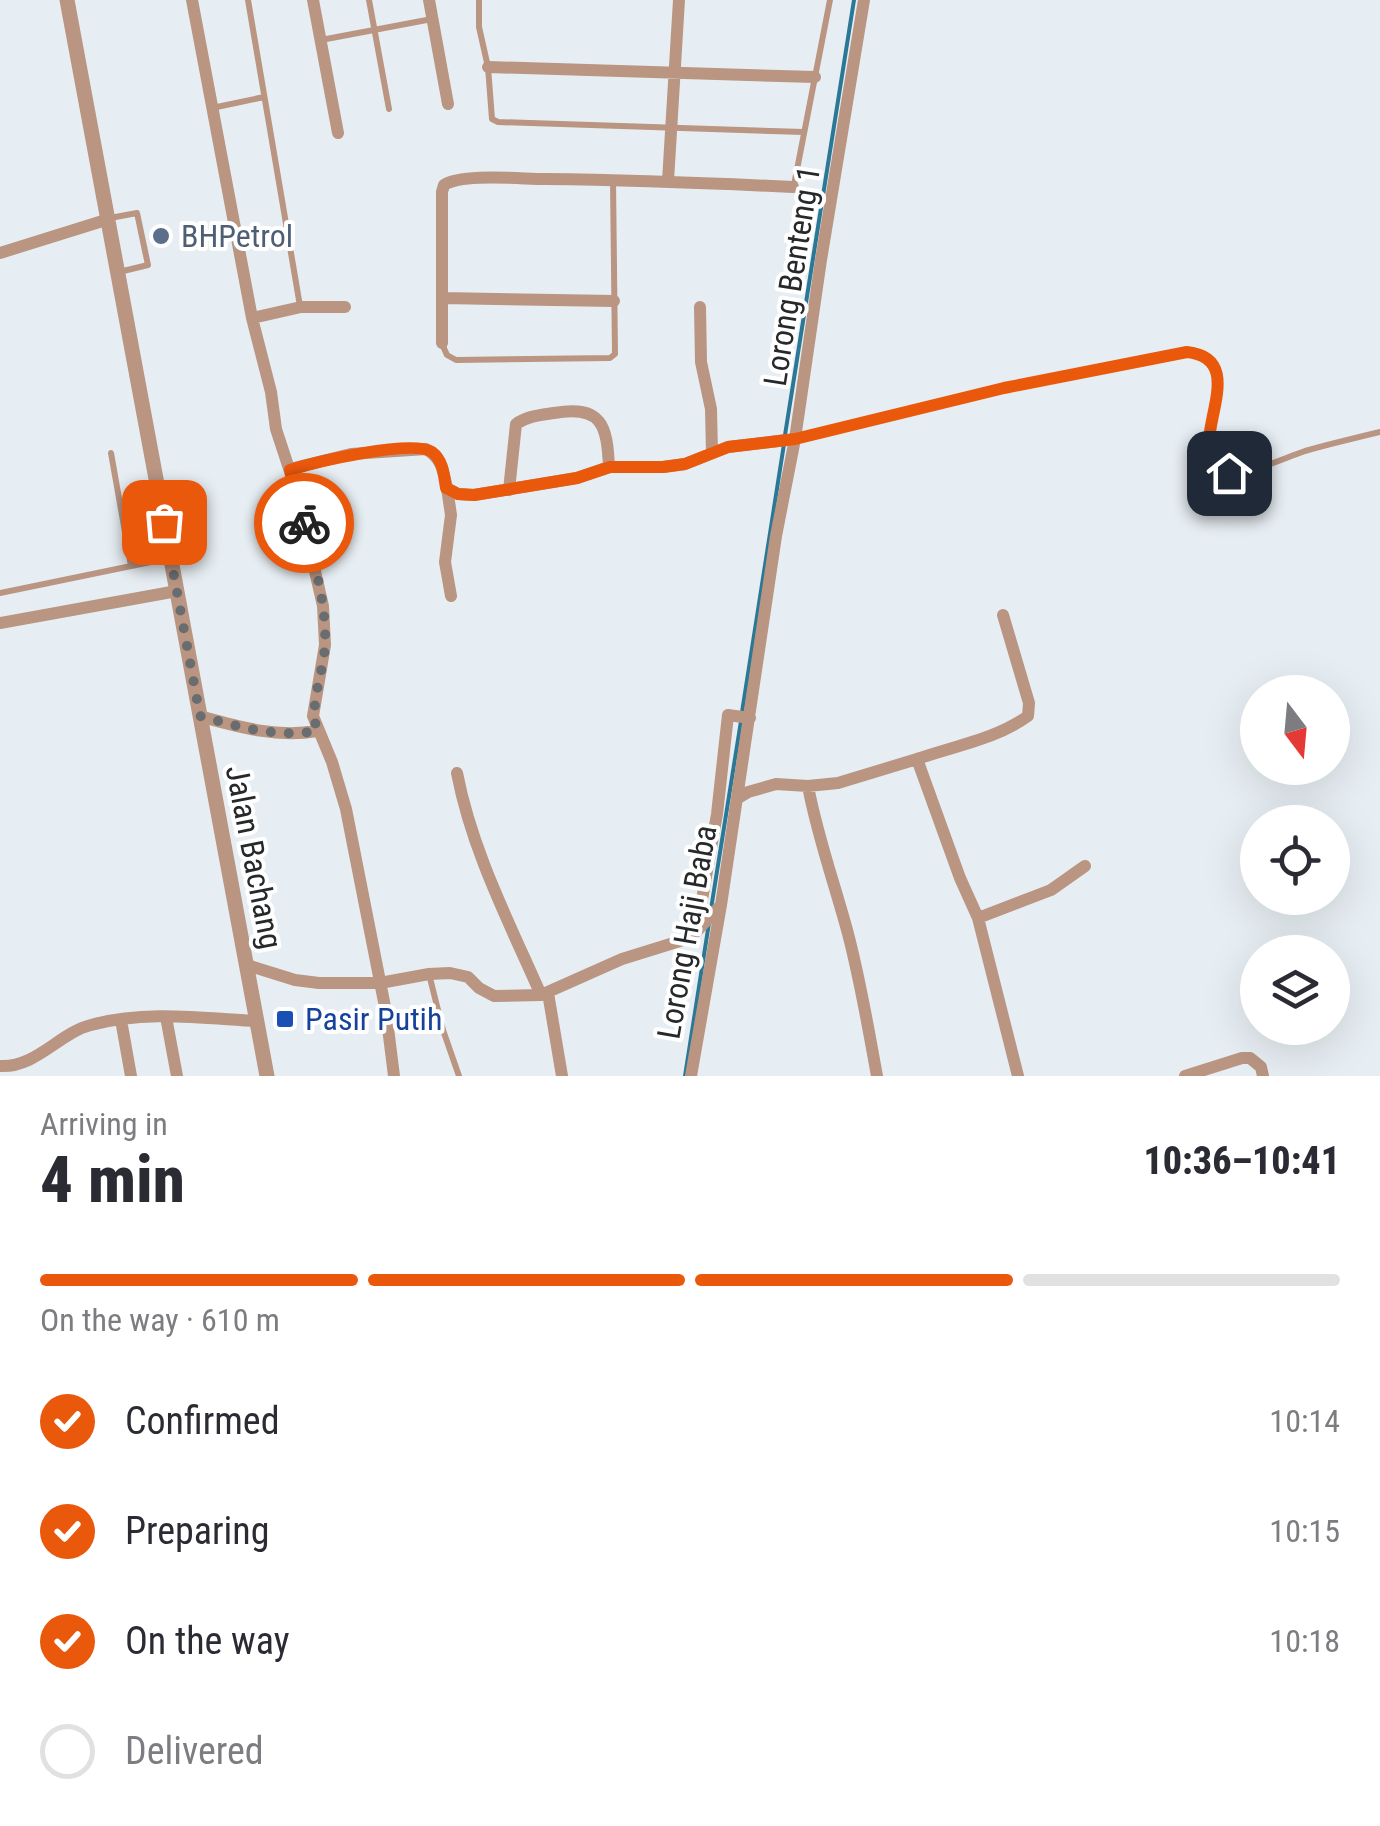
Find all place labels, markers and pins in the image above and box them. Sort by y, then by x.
place label: BHPetrol [181,217,293,255]
marker: BHPetrol [150,225,172,247]
pin [1187,431,1272,516]
pin [122,480,207,565]
place label: Pasir Putih [305,1000,442,1038]
marker: Pasir Putih [274,1008,296,1030]

